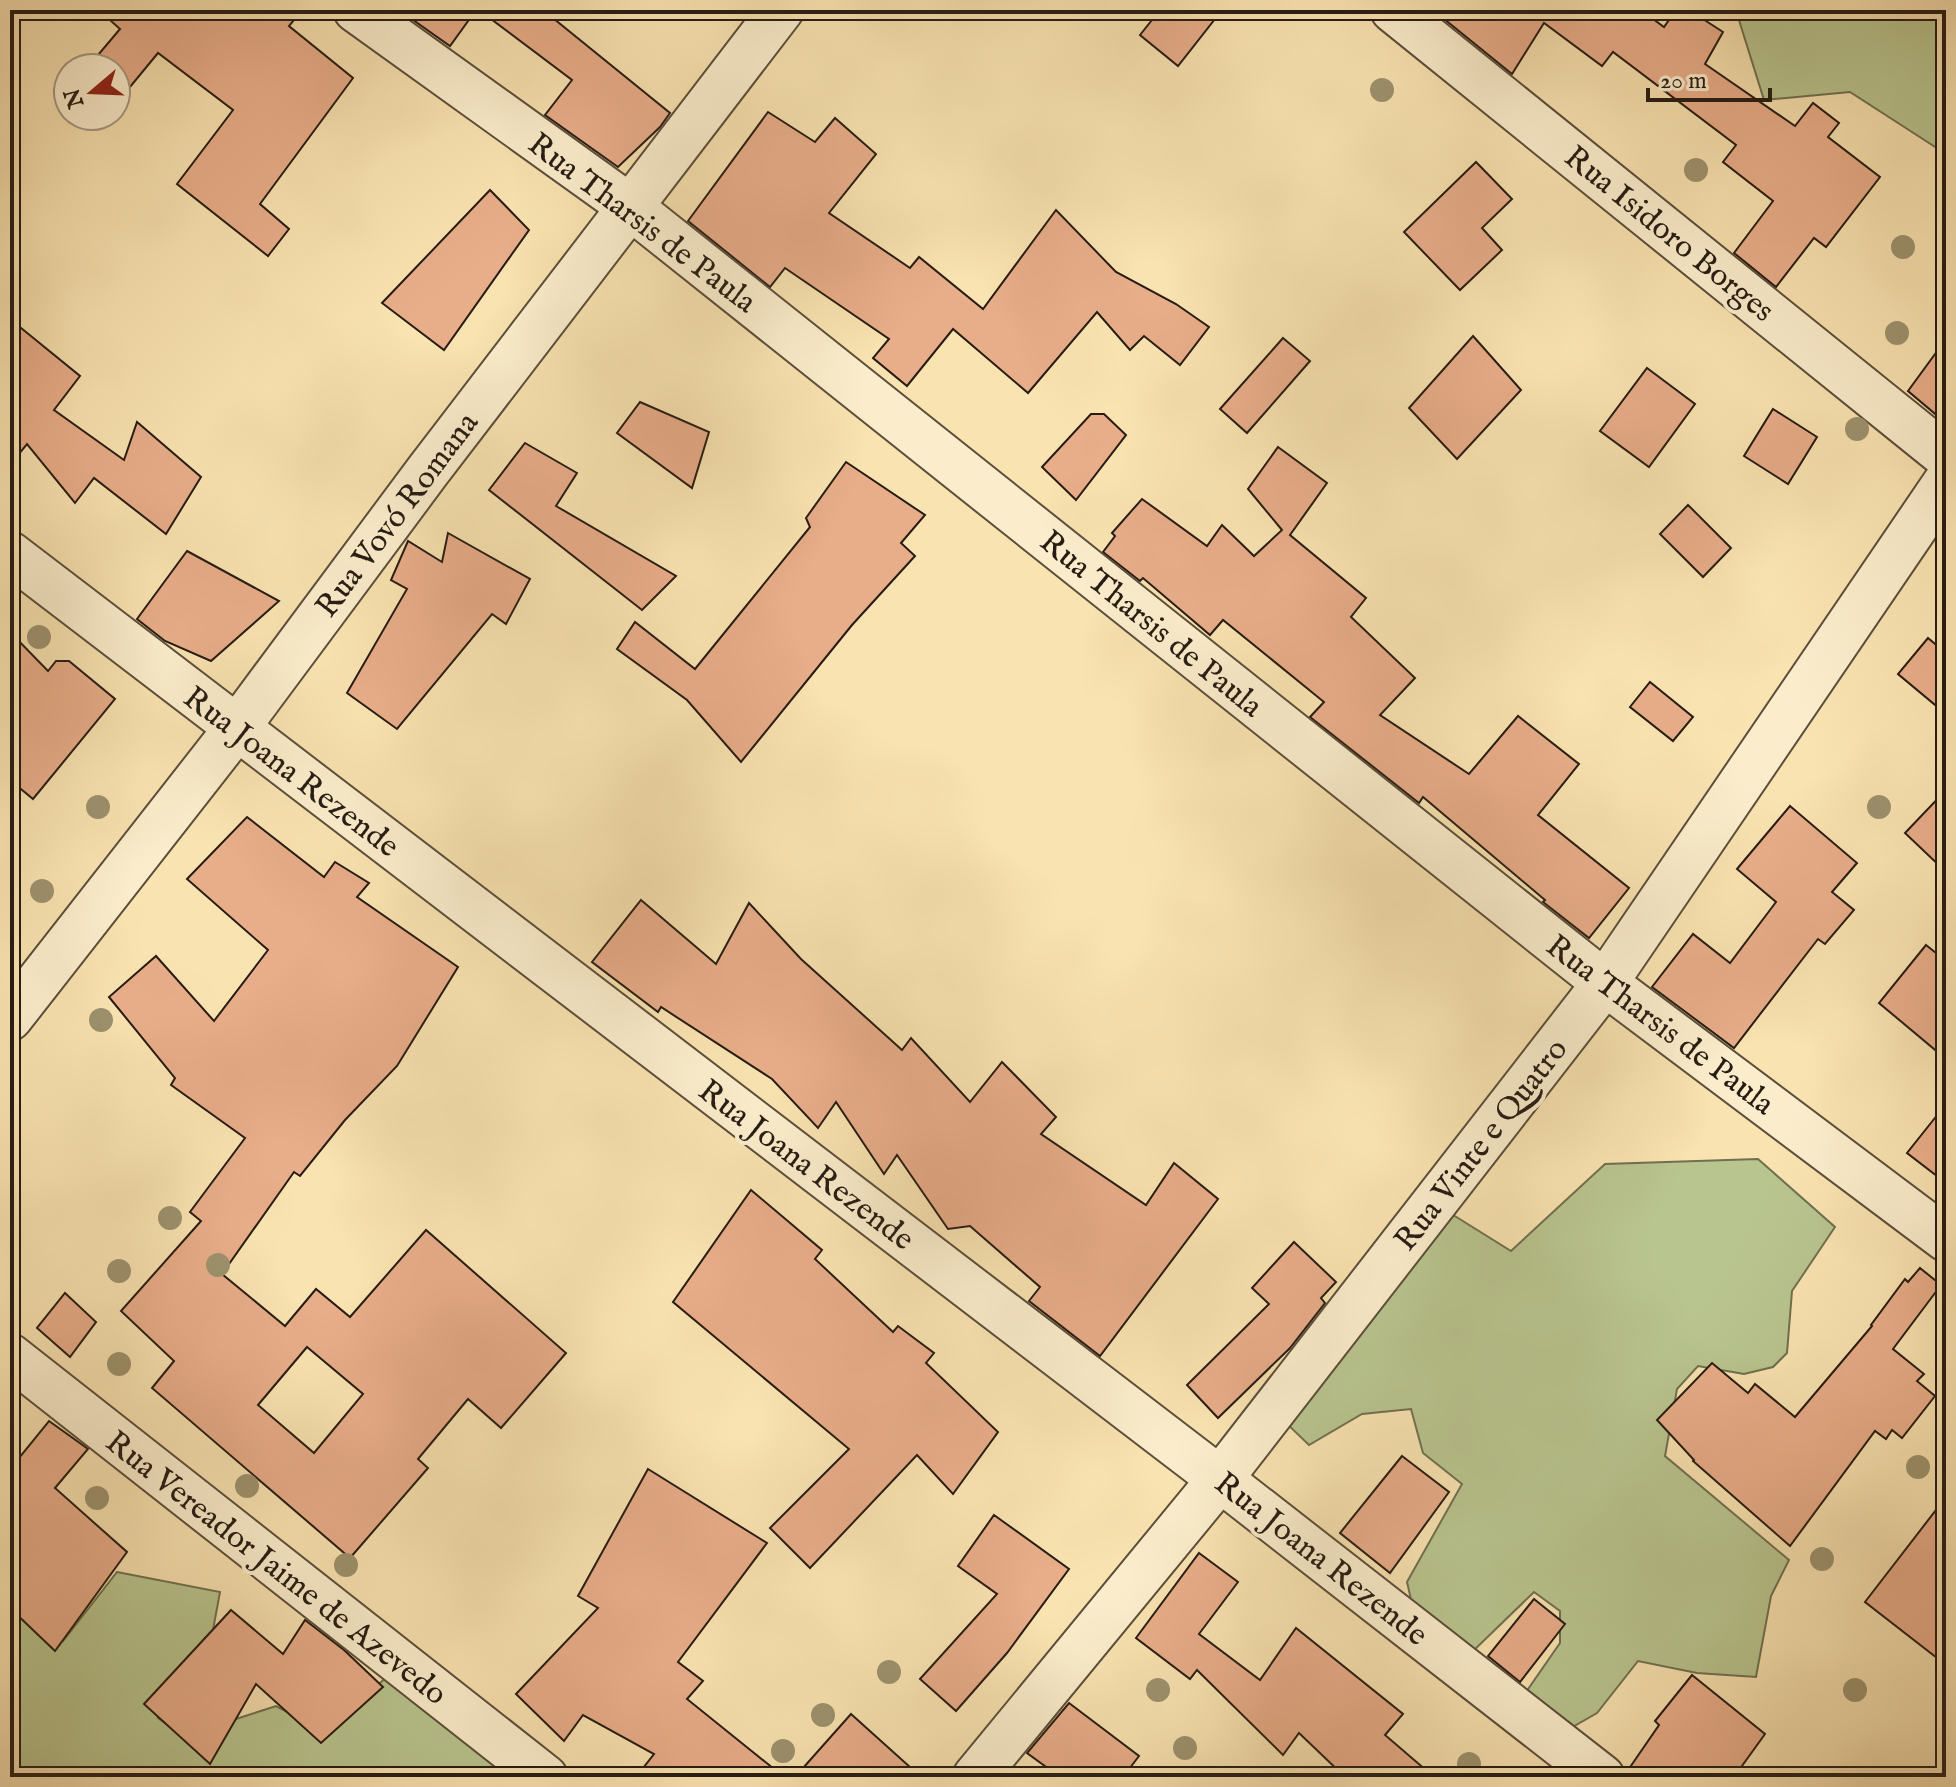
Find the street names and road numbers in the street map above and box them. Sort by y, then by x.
street label: Rua Tharsis de Paula [519,125,764,323]
street label: Rua Isidoro Borges [1555,138,1782,332]
street label: Rua Vovó Romana [307,404,489,626]
street label: Rua Tharsis de Paula [1030,522,1271,728]
street label: Rua Joana Rezende [174,678,407,868]
street label: Rua Tharsis de Paula [1537,927,1782,1125]
street label: Rua Vinte e Quatro [1386,1031,1578,1260]
street label: Rua Joana Rezende [689,1071,922,1261]
street label: Rua Vereador Jaime de Azevedo [96,1423,455,1715]
street label: Rua Joana Rezende [1205,1464,1435,1656]

